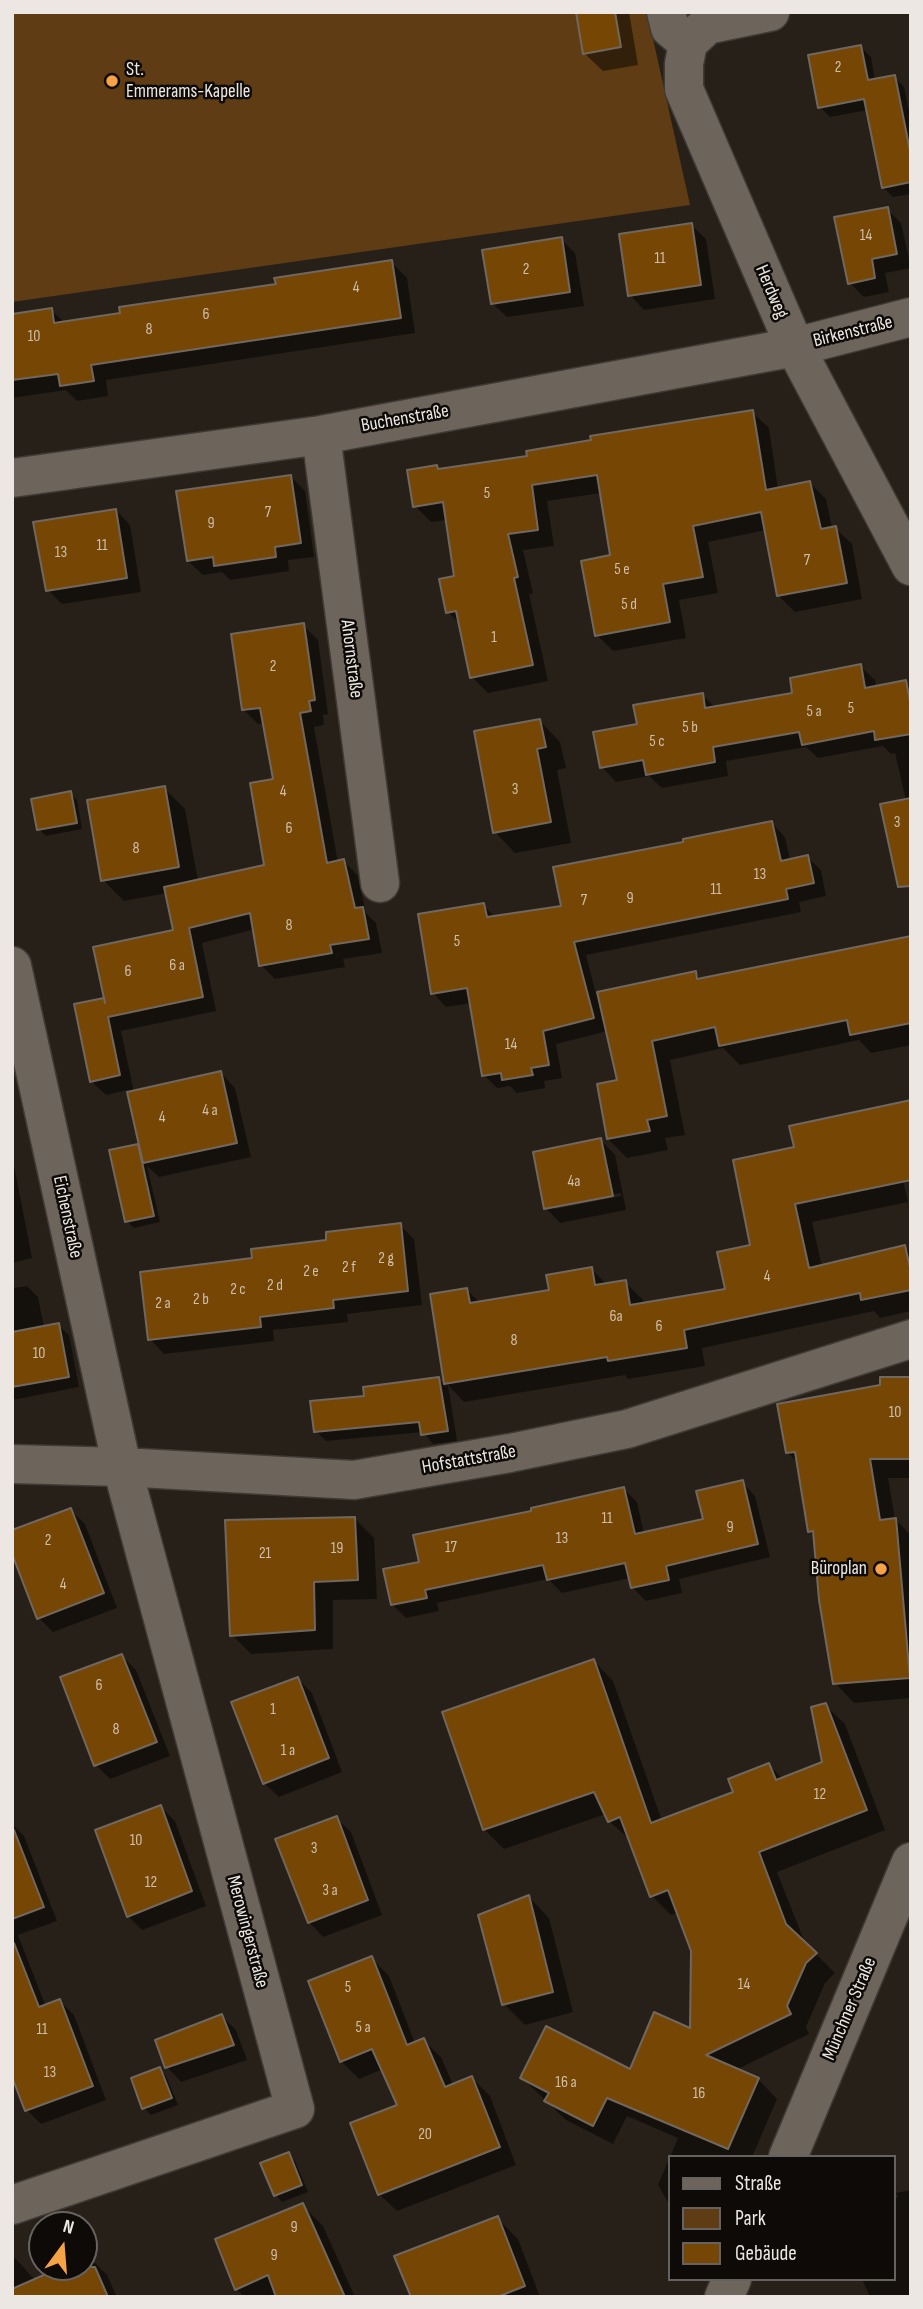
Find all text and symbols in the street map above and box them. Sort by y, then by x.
house number: 2 [835,58,841,78]
place label: St. Emmerams-Kapelle [126,59,250,103]
marker: St. Emmerams-Kapelle [104,73,120,89]
house number: 14 [860,226,872,246]
house number: 11 [654,249,666,269]
house number: 2 [523,260,529,280]
street label: Herdweg [750,262,792,322]
house number: 4 [353,278,359,298]
house number: 6 [202,305,210,325]
street label: Birkenstraße [811,311,895,353]
house number: 8 [145,320,153,340]
house number: 10 [28,327,40,347]
street label: Buchenstraße [359,400,451,438]
house number: 5 [484,484,490,504]
house number: 7 [265,503,271,523]
house number: 9 [207,514,215,534]
house number: 11 [96,536,108,556]
house number: 13 [55,543,67,563]
house number: 7 [804,551,810,571]
house number: 5 e [614,560,630,580]
house number: 5 d [621,595,637,615]
street label: Ahornstraße [335,619,367,699]
house number: 1 [491,628,497,648]
house number: 2 [270,657,276,677]
house number: 5 [848,699,854,719]
house number: 5 a [806,702,822,722]
house number: 5 b [682,718,698,738]
house number: 5 c [649,732,665,752]
house number: 3 [512,780,518,800]
house number: 4 [280,782,286,802]
house number: 3 [894,813,900,833]
house number: 6 [285,819,293,839]
house number: 8 [132,839,140,859]
house number: 13 [754,865,766,885]
house number: 11 [710,880,722,900]
house number: 9 [626,889,634,909]
house number: 7 [581,891,587,911]
house number: 8 [285,916,293,936]
house number: 5 [454,932,460,952]
house number: 6 a [169,956,185,976]
house number: 6 [124,962,132,982]
house number: 14 [505,1035,517,1055]
house number: 4 a [202,1101,218,1121]
house number: 4 [159,1108,165,1128]
house number: 4a [568,1172,580,1192]
street label: Eichenstraße [47,1174,87,1260]
house number: 2 g [378,1249,394,1269]
house number: 2 f [342,1258,356,1278]
house number: 2 e [303,1262,319,1282]
house number: 4 [764,1267,770,1287]
house number: 2 d [267,1276,283,1296]
house number: 2 c [230,1280,246,1300]
house number: 2 b [193,1290,209,1310]
house number: 2 a [155,1294,171,1314]
house number: 6a [609,1307,623,1327]
house number: 6 [655,1317,663,1337]
house number: 8 [510,1331,518,1351]
house number: 10 [33,1344,45,1364]
house number: 10 [889,1403,901,1423]
street label: Hofstattstraße [420,1441,518,1479]
house number: 11 [601,1509,613,1529]
house number: 9 [726,1518,734,1538]
house number: 13 [556,1529,568,1549]
house number: 2 [45,1531,51,1551]
house number: 17 [445,1538,457,1558]
house number: 19 [331,1539,343,1559]
house number: 21 [259,1544,271,1564]
place label: Büroplan [811,1558,867,1580]
marker: Büroplan [873,1561,889,1577]
house number: 4 [60,1575,66,1595]
house number: 6 [95,1676,103,1696]
house number: 1 [270,1700,276,1720]
house number: 8 [112,1720,120,1740]
house number: 1 a [281,1741,295,1761]
house number: 12 [814,1785,826,1805]
house number: 10 [130,1831,142,1851]
house number: 3 [311,1839,317,1859]
house number: 12 [145,1873,157,1893]
street label: Merowingerstraße [221,1873,273,1991]
house number: 3 a [322,1881,338,1901]
street label: Münchner Straße [818,1954,882,2064]
house number: 14 [738,1975,750,1995]
house number: 5 [345,1978,351,1998]
house number: 5 a [355,2018,371,2038]
house number: 11 [36,2020,48,2040]
house number: 13 [44,2063,56,2083]
house number: 16 a [555,2073,577,2093]
house number: 16 [693,2084,705,2104]
house number: 20 [418,2125,432,2145]
legend [668,2155,895,2281]
text: Straße [735,2171,781,2196]
text: Park [735,2206,766,2231]
north arrow [28,2211,98,2281]
text: N [60,2215,76,2240]
house number: 9 [290,2218,298,2238]
text: Gebäude [735,2241,797,2266]
house number: 9 [270,2246,278,2266]

